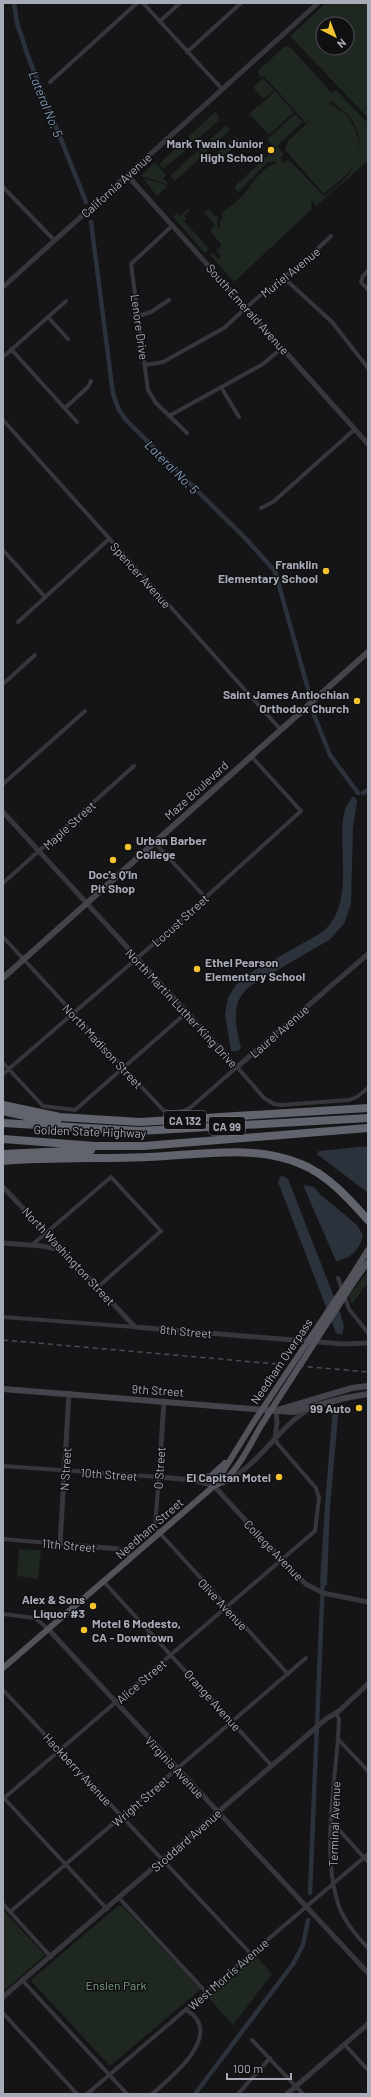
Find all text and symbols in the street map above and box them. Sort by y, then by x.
north arrow [315,16,355,56]
text: N [335,37,349,51]
water label: Lateral No. 5 [26,69,67,140]
place label: Mark Twain Junior High School [166,136,263,164]
marker: Mark Twain Junior High School [266,145,276,155]
street label: California Avenue [78,150,154,220]
street label: Muriel Avenue [258,244,322,300]
street label: South Emerald Avenue [204,261,292,357]
street label: Lenore Drive [128,293,152,361]
water label: Lateral No. 5 [142,437,203,498]
street label: Spencer Avenue [108,539,174,611]
place label: Franklin Elementary School [218,557,318,585]
marker: Franklin Elementary School [321,566,331,576]
place label: Saint James Antiochian Orthodox Church [223,687,349,715]
marker: Saint James Antiochian Orthodox Church [352,696,362,706]
street label: Maze Boulevard [161,758,231,822]
street label: Maple Street [40,798,98,852]
place label: Urban Barber College [136,833,207,861]
marker: Urban Barber College [123,842,133,852]
marker: Doc's Q'In Pit Shop [108,855,118,865]
place label: Doc's Q'In Pit Shop [88,867,138,895]
street label: Locust Street [149,891,211,949]
street label: North Martin Luther King Drive [123,946,241,1070]
place label: Ethel Pearson Elementary School [205,955,305,983]
marker: Ethel Pearson Elementary School [192,964,202,974]
street label: North Madison Street [60,1001,146,1091]
street label: Laurel Avenue [247,1002,311,1060]
road number: CA 132 [164,1111,206,1129]
road number: CA 99 [209,1117,245,1135]
street label: Golden State Highway [33,1122,147,1140]
street label: North Washington Street [20,1204,118,1308]
street label: Needham Overpass [247,1315,315,1406]
street label: 8th Street [159,1322,213,1340]
street label: 9th Street [131,1381,185,1399]
place label: 99 Auto [310,1401,351,1415]
marker: 99 Auto [354,1403,364,1413]
street label: O Street [151,1446,167,1490]
street label: N Street [57,1447,73,1491]
street label: 10th Street [80,1465,138,1483]
place label: El Capitan Motel [186,1470,271,1484]
marker: El Capitan Motel [274,1472,284,1482]
street label: Needham Street [112,1495,186,1561]
street label: College Avenue [241,1517,307,1583]
street label: 11th Street [41,1536,97,1554]
street label: Olive Avenue [195,1575,251,1633]
place label: Alex & Sons Liquor #3 [22,1592,85,1620]
marker: Alex & Sons Liquor #3 [88,1601,98,1611]
place label: Motel 6 Modesto, CA - Downtown [92,1616,181,1644]
marker: Motel 6 Modesto, CA - Downtown [79,1625,89,1635]
street label: Alice Street [113,1656,169,1706]
street label: Orange Avenue [182,1666,244,1734]
street label: Hackberry Avenue [41,1730,115,1808]
street label: Virginia Avenue [143,1733,207,1801]
street label: Wright Street [109,1773,171,1829]
street label: Terminal Avenue [326,1781,342,1867]
street label: Stoddard Avenue [148,1806,224,1874]
street label: West Morris Avenue [185,1935,271,2013]
park label: Enslen Park [85,1978,147,1992]
scale bar [227,2055,291,2081]
text: 100 m [233,2061,263,2075]

